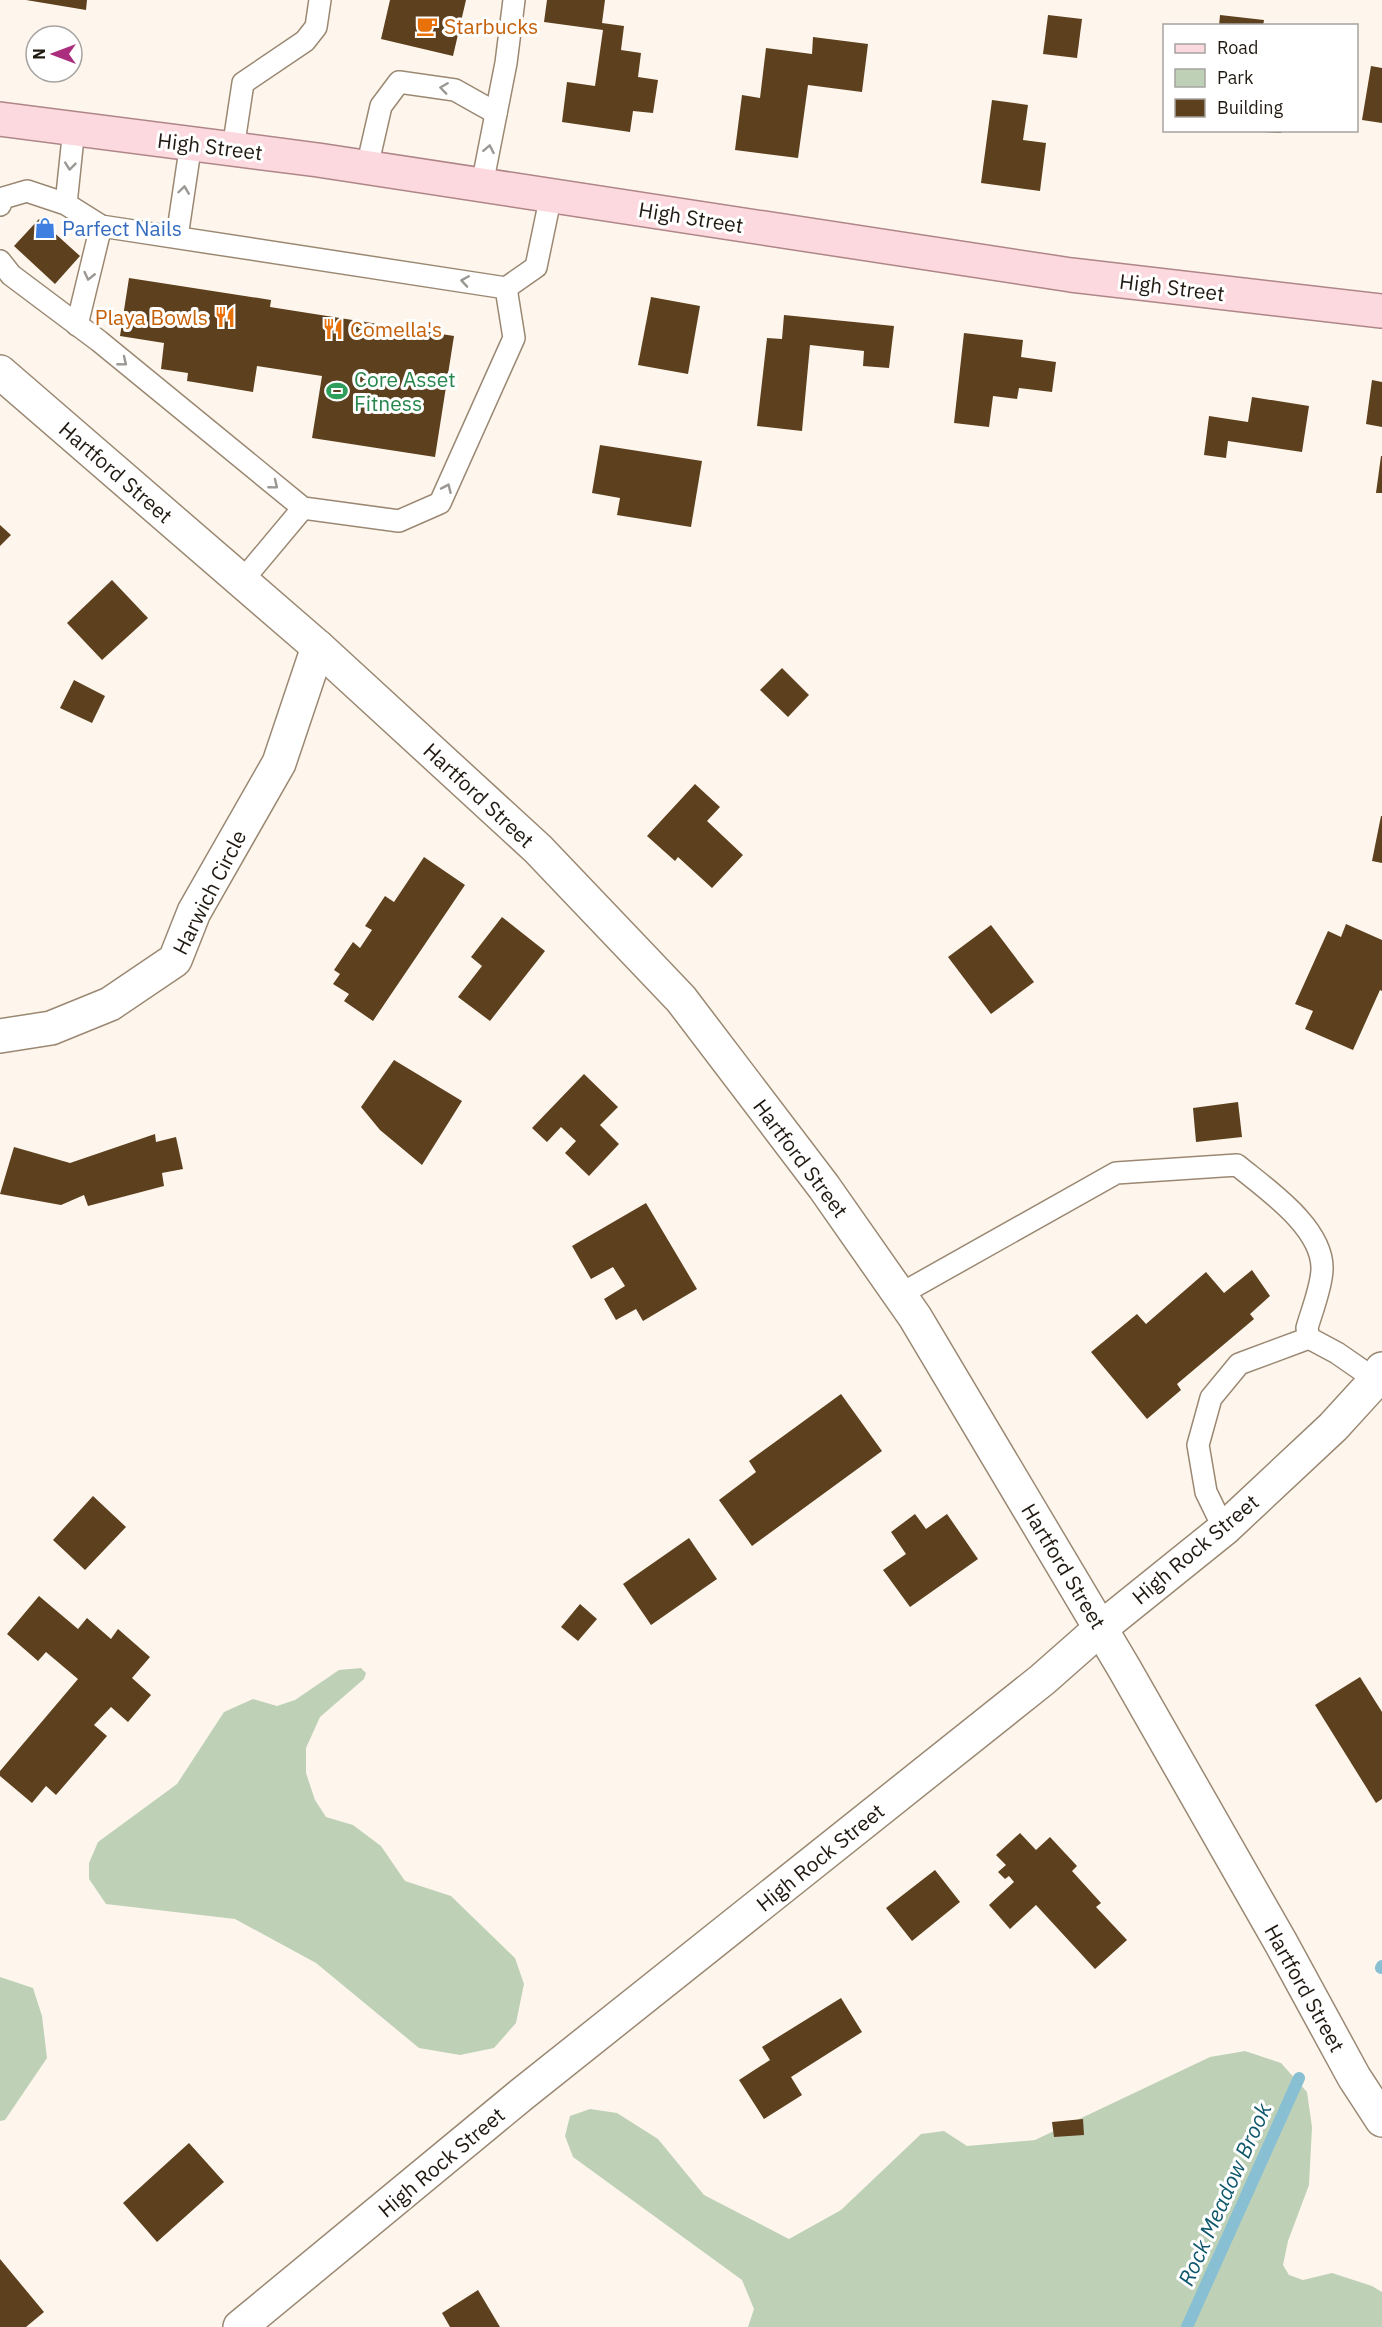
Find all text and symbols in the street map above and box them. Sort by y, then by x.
place label: Starbucks [444,12,538,40]
cafe icon: Starbucks [415,14,439,38]
north arrow [24,24,84,84]
legend [1163,24,1358,132]
text: Road [1217,36,1258,59]
text: N [29,48,49,60]
text: Park [1217,66,1254,89]
one-way arrow [439,83,448,95]
text: Building [1217,96,1284,119]
street label: High Street [156,126,264,166]
one-way arrow [482,144,495,154]
one-way arrow [64,161,77,171]
one-way arrow [178,186,190,195]
street label: High Street [637,195,745,239]
place label: Parfect Nails [62,214,182,242]
shop icon: Parfect Nails [33,216,57,240]
street label: High Street [1118,267,1226,307]
one-way arrow [84,270,97,280]
one-way arrow [460,276,469,288]
place label: Playa Bowls [95,303,208,331]
restaurant icon: Playa Bowls [213,305,237,329]
place label: Comella's [350,315,442,343]
restaurant icon: Comella's [321,317,345,341]
one-way arrow [117,354,128,365]
place label: Core Asset Fitness [354,365,456,417]
sports icon: Core Asset Fitness [325,379,349,403]
street label: Hartford Street [53,415,179,529]
one-way arrow [267,478,278,489]
one-way arrow [440,484,452,495]
street label: Hartford Street [418,736,540,854]
street label: Harwich Circle [166,825,252,959]
street label: Hartford Street [747,1093,855,1223]
street label: High Rock Street [1126,1488,1264,1610]
street label: Hartford Street [1015,1498,1113,1634]
street label: High Rock Street [750,1797,890,1917]
street label: Hartford Street [1258,1919,1352,2057]
water label: Rock Meadow Brook [1171,2098,1278,2290]
street label: High Rock Street [372,2101,510,2223]

